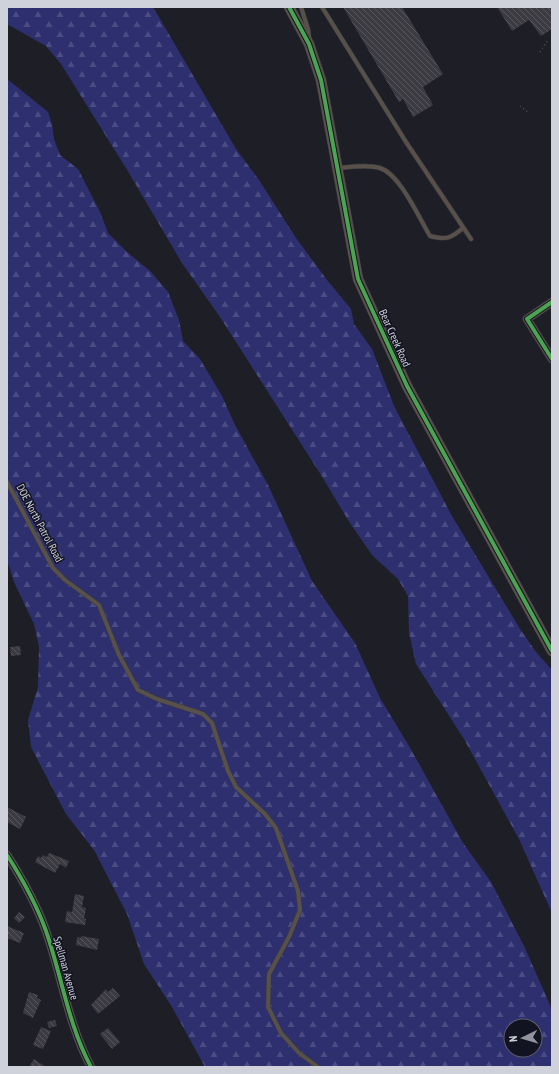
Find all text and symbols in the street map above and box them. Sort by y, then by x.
street label: Bear Creek Road [376,307,414,369]
street label: DOE North Patrol Road [14,482,67,565]
street label: Spellman Avenue [50,935,82,1002]
north arrow [503,1018,543,1058]
text: N [506,1035,520,1042]

